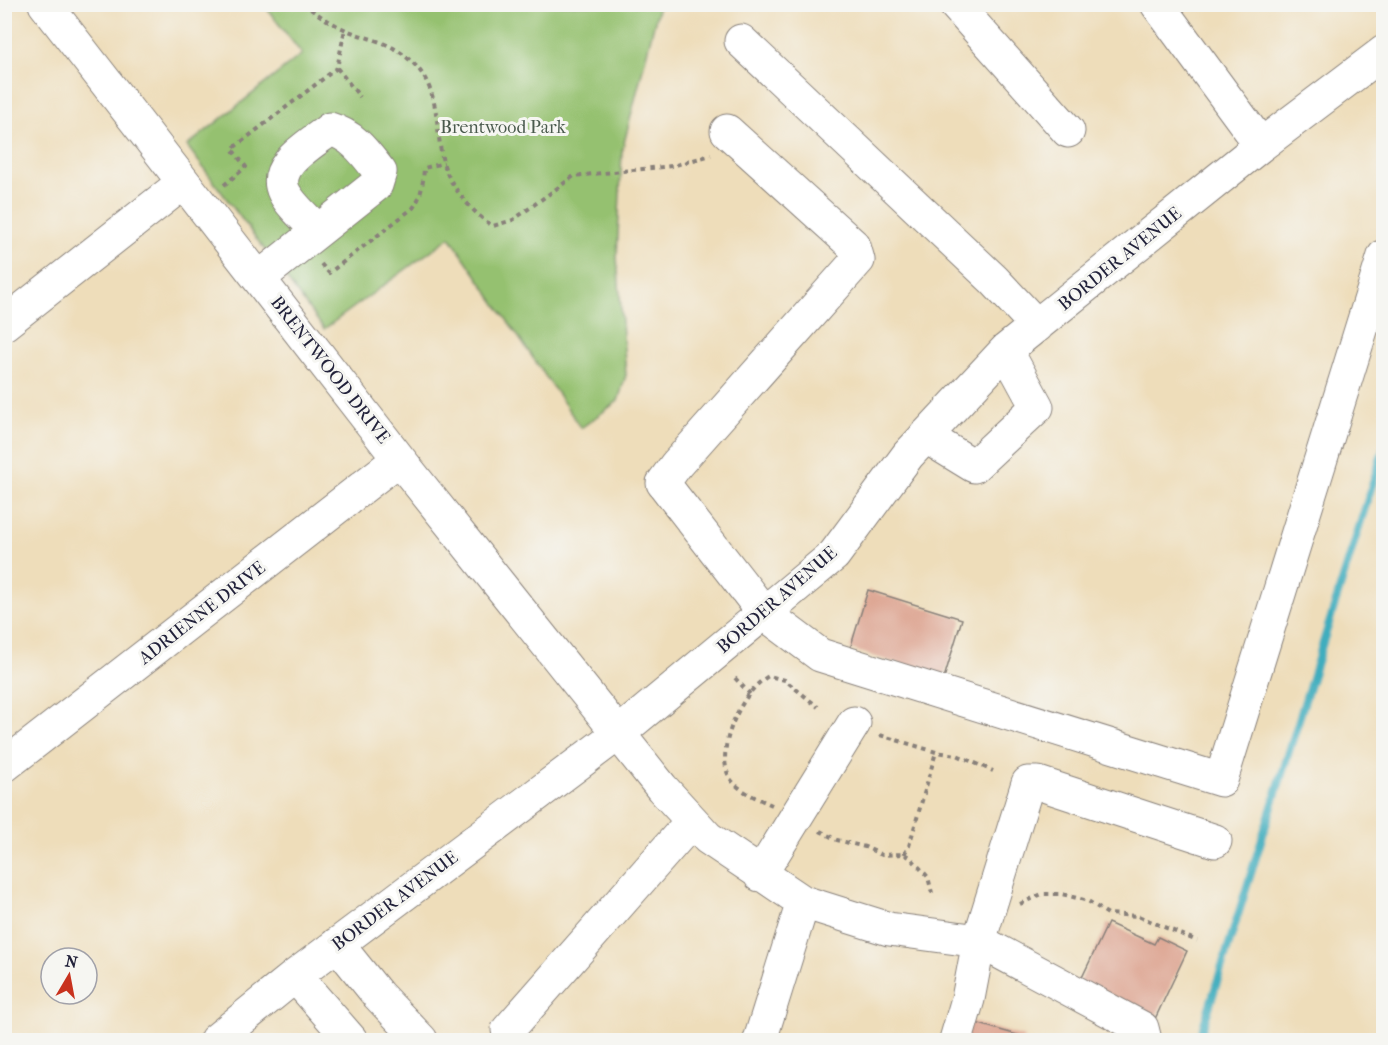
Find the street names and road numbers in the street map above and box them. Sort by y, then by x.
street label: BORDER AVENUE [1054,203,1186,315]
street label: BRENTWOOD DRIVE [266,292,394,448]
street label: BORDER AVENUE [713,542,841,658]
street label: ADRIENNE DRIVE [134,557,269,670]
street label: BORDER AVENUE [328,847,462,955]

